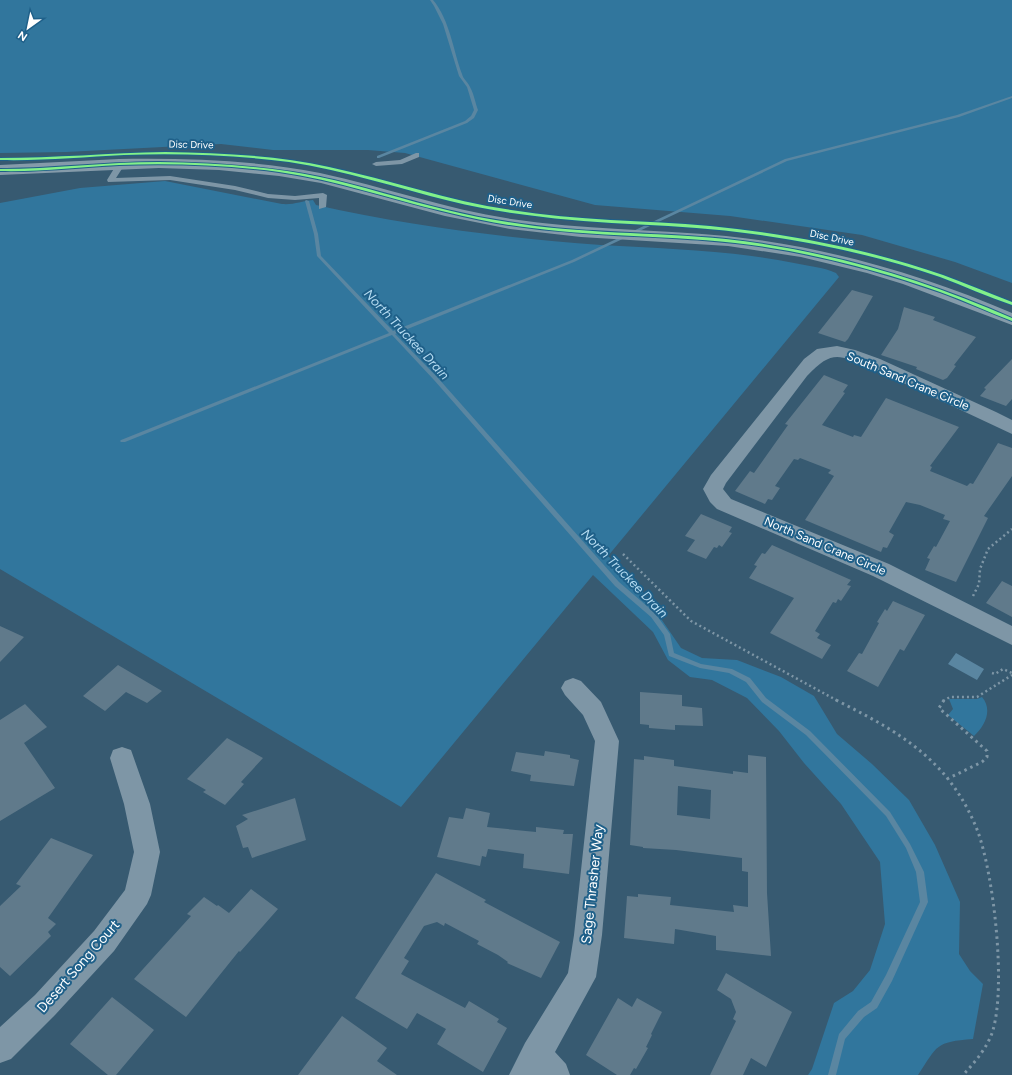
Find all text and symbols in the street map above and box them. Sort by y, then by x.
north arrow [8,8,48,48]
text: N [16,28,30,44]
street label: Disc Drive [168,138,214,151]
street label: Disc Drive [487,192,534,212]
street label: Disc Drive [809,226,856,249]
water label: North Truckee Drain [361,286,452,383]
street label: South Sand Crane Circle [845,349,972,413]
street label: North Sand Crane Circle [762,514,888,578]
water label: North Truckee Drain [578,526,671,621]
street label: Sage Thrasher Way [578,823,607,945]
street label: Desert Song Court [34,917,123,1016]

